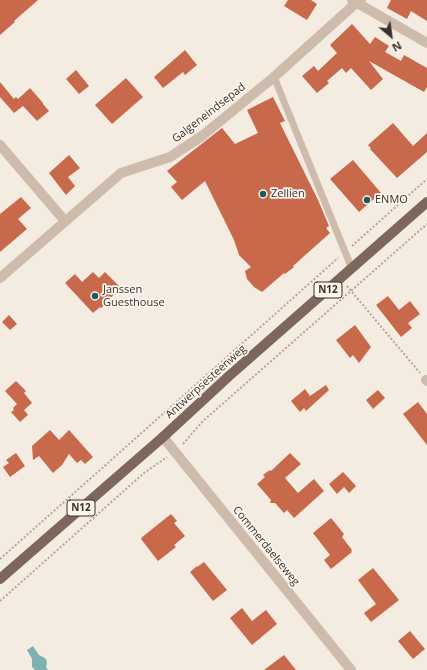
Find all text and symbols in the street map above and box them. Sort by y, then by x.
north arrow [371,16,411,56]
text: N [390,38,405,56]
street label: Galgeneindsepad [170,80,248,146]
place label: Zellien [271,187,305,201]
marker: Zellien [258,189,268,199]
place label: ENMO [375,193,408,207]
marker: ENMO [362,195,372,205]
road number: N12 [314,282,342,298]
place label: Janssen Guesthouse [103,283,165,309]
marker: Janssen Guesthouse [90,291,100,301]
street label: Antwerpsesteenweg [163,342,249,422]
road number: N12 [67,500,95,516]
street label: Commerdaelseweg [230,504,302,588]

